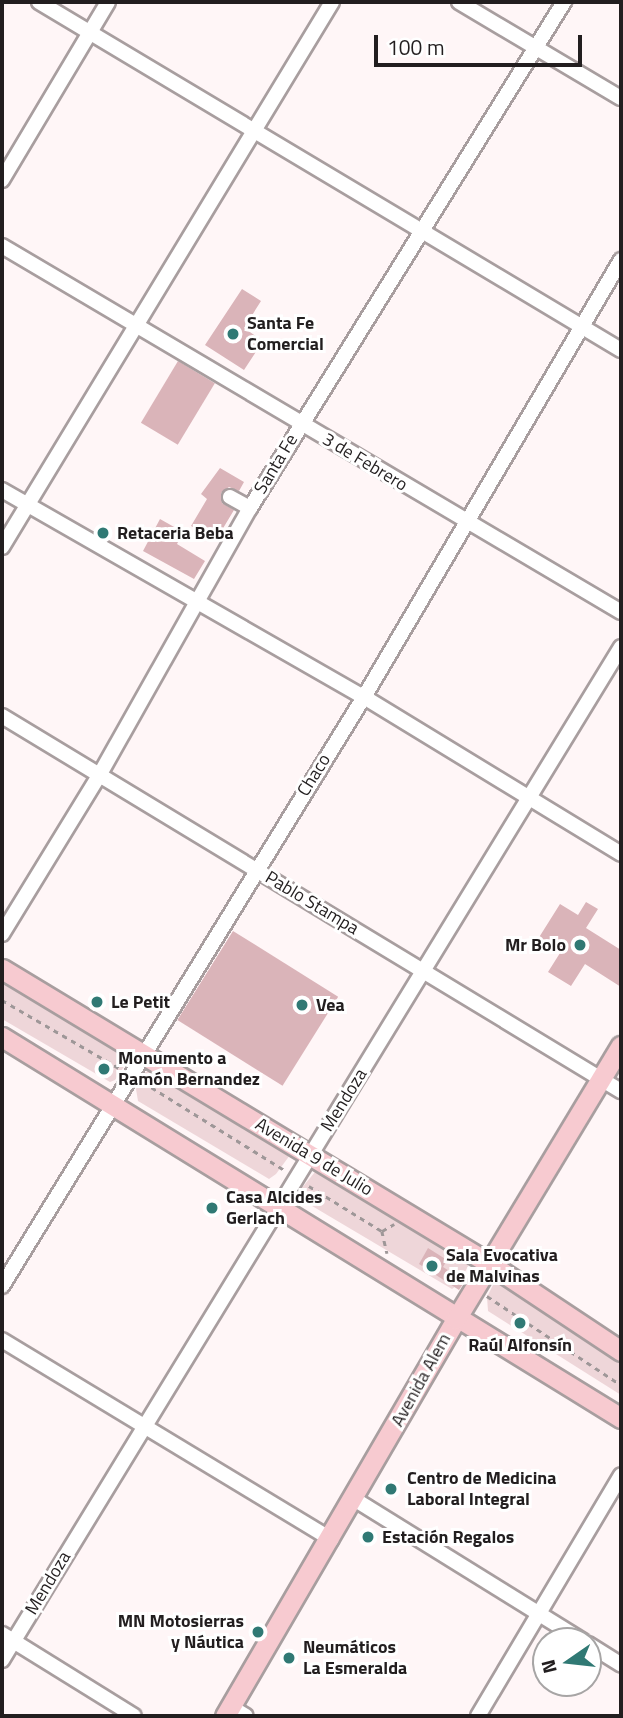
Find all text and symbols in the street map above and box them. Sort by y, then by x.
scale bar [378,21,586,65]
text: 100 m [387,31,444,63]
place label: Santa Fe Comercial [247,313,324,356]
marker: Santa Fe Comercial [225,326,241,342]
street label: 3 de Febrero [319,428,411,496]
street label: Santa Fe [250,430,302,498]
place label: Retaceria Beba [117,522,234,544]
marker: Retaceria Beba [95,525,111,541]
street label: Chaco [293,750,335,800]
street label: Pablo Stampa [261,867,363,939]
place label: Mr Bolo [505,934,566,956]
marker: Mr Bolo [572,937,588,953]
place label: Le Petit [111,991,170,1013]
marker: Le Petit [89,994,105,1010]
place label: Vea [316,994,345,1016]
marker: Vea [294,997,310,1013]
place label: Monumento a Ramón Bernandez [118,1048,260,1090]
marker: Monumento a Ramón Bernandez [96,1061,112,1077]
street label: Mendoza [316,1065,372,1135]
street label: Avenida 9 de Julio [251,1113,377,1201]
place label: Casa Alcides Gerlach [226,1187,323,1230]
marker: Casa Alcides Gerlach [204,1200,220,1216]
place label: Sala Evocativa de Malvinas [446,1245,558,1288]
marker: Sala Evocativa de Malvinas [424,1258,440,1274]
marker: Raúl Alfonsín [512,1315,528,1331]
street label: Avenida Alem [387,1330,455,1430]
place label: Raúl Alfonsín [468,1334,572,1356]
place label: Centro de Medicina Laboral Integral [407,1468,556,1510]
marker: Centro de Medicina Laboral Integral [381,1479,401,1499]
place label: Estación Regalos [382,1526,514,1548]
marker: Estación Regalos [360,1529,376,1545]
street label: Mendoza [21,1547,75,1619]
place label: MN Motosierras y Náutica [118,1611,244,1654]
marker: MN Motosierras y Náutica [250,1624,266,1640]
north arrow [532,1627,602,1697]
place label: Neumáticos La Esmeralda [303,1637,407,1680]
marker: Neumáticos La Esmeralda [281,1650,297,1666]
text: N [532,1657,564,1677]

